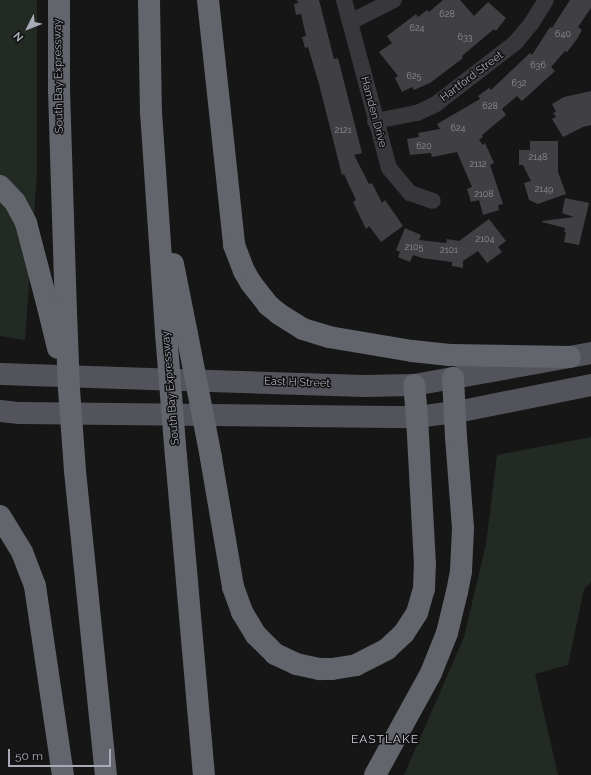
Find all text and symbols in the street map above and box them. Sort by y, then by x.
north arrow [8,8,48,48]
house number: 628 [439,9,455,19]
street label: South Bay Expressway [51,18,67,134]
house number: 624 [409,23,425,33]
text: N [11,29,26,44]
house number: 640 [555,29,571,39]
house number: 633 [457,32,473,42]
street label: Hartford Street [438,49,506,105]
house number: 636 [530,60,546,70]
house number: 625 [406,71,422,81]
street label: Hamden Drive [357,75,389,149]
house number: 632 [512,78,526,88]
house number: 628 [482,101,498,111]
house number: 624 [450,123,466,133]
house number: 2121 [334,125,352,135]
house number: 620 [416,141,432,151]
house number: 2148 [529,152,547,162]
house number: 2112 [469,159,487,169]
house number: 2149 [535,184,553,194]
house number: 2108 [474,189,494,199]
house number: 2104 [476,234,494,244]
house number: 2105 [405,242,423,252]
house number: 2101 [440,245,458,255]
street label: South Bay Expressway [159,330,183,446]
street label: East H Street [264,375,330,391]
district label: EASTLAKE [351,733,419,747]
scale bar [10,741,113,767]
text: 50 m [15,749,43,763]

